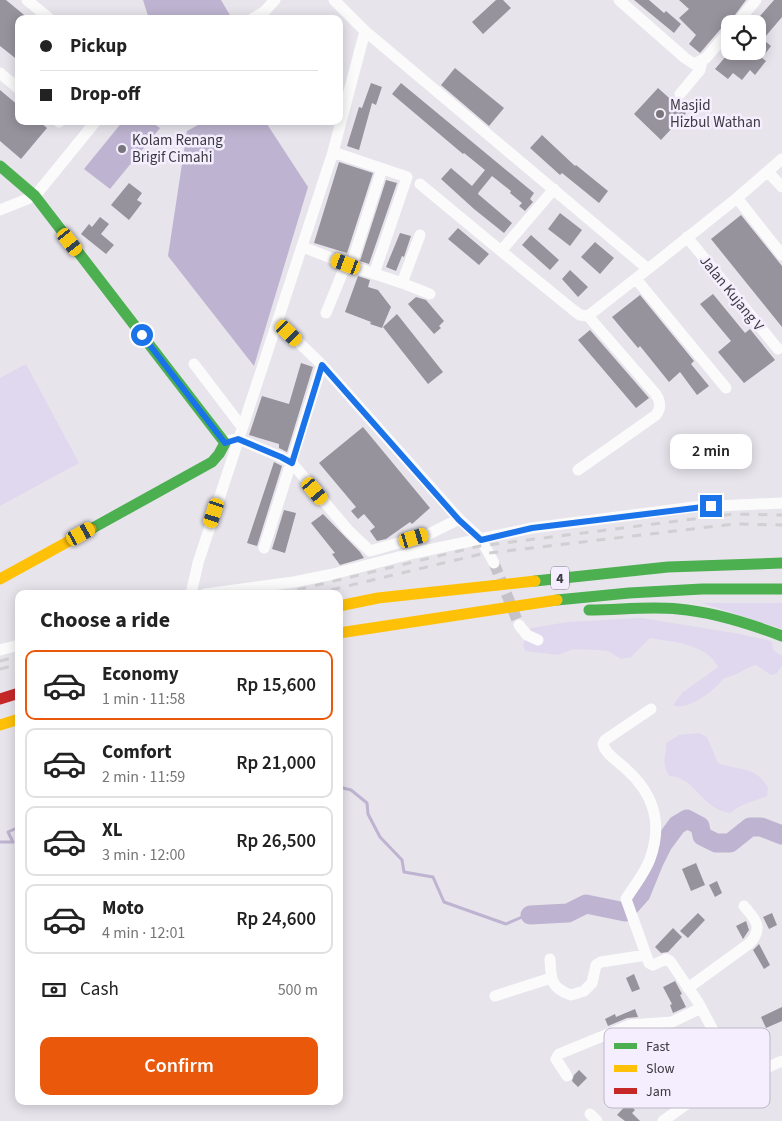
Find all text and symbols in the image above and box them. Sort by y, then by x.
map controls [721,15,766,60]
button: locate [721,15,766,60]
text: Pickup [70,33,127,60]
text: Drop-off [70,81,140,108]
place label: Masjid Hizbul Wathan [670,95,761,133]
marker: Masjid Hizbul Wathan [654,108,666,120]
place label: Kolam Renang Brigif Cimahi [132,130,223,168]
marker: Kolam Renang Brigif Cimahi [116,143,128,155]
car [54,226,85,258]
street label: Jalan Kujang V [695,251,769,336]
car [329,252,362,276]
car [272,317,305,349]
route start [131,324,153,346]
callout: 2 min [670,434,752,468]
text: 2 min [692,440,730,462]
car [299,475,330,507]
route end [700,495,722,517]
car [202,496,225,530]
car [64,520,97,548]
car [397,526,430,550]
road number: 4 [551,566,569,590]
text: Choose a ride [40,604,170,636]
text: Economy [102,661,179,688]
icon: car [42,663,87,708]
text: Rp 15,600 [236,672,316,699]
text: 1 min · 11:58 [102,688,185,710]
text: Comfort [102,739,172,766]
icon: car [42,741,87,786]
text: Rp 21,000 [236,750,316,777]
text: 2 min · 11:59 [102,766,185,788]
text: XL [102,817,123,844]
icon: car [42,819,87,864]
text: Rp 26,500 [236,828,316,855]
text: 3 min · 12:00 [102,844,185,866]
text: Moto [102,895,144,922]
icon: car [42,897,87,942]
text: Rp 24,600 [236,906,316,933]
text: 4 min · 12:01 [102,922,185,944]
icon: cash [40,976,68,1004]
text: Cash [80,976,119,1003]
text: 500 m [278,979,318,1001]
legend [604,1028,770,1108]
button: Confirm [40,1037,318,1095]
text: Fast [646,1037,670,1057]
text: Slow [646,1059,675,1079]
text: Jam [646,1082,671,1102]

